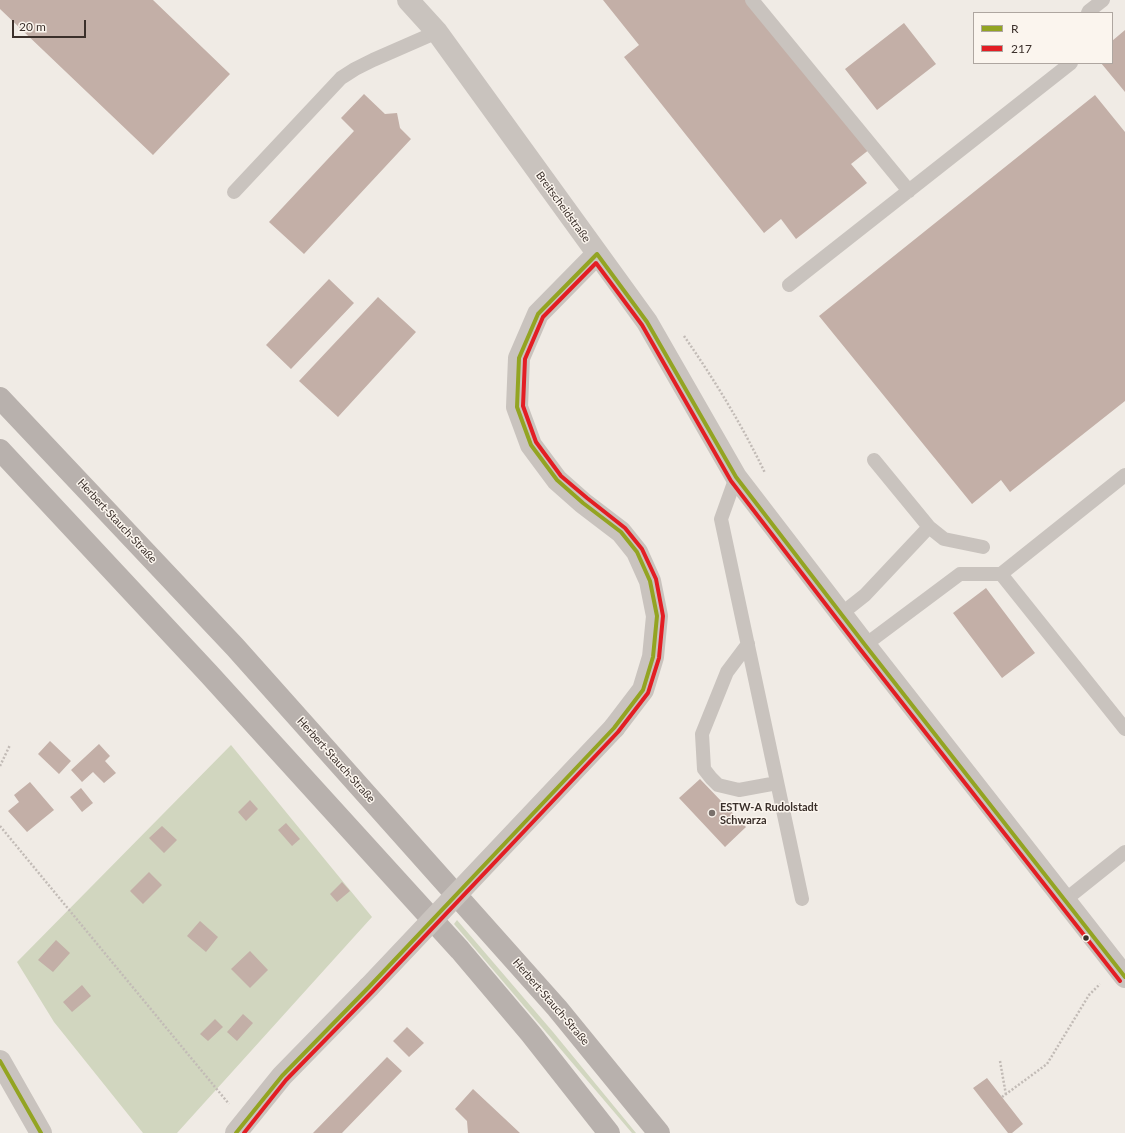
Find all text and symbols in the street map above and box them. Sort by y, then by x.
scale bar [14,12,88,38]
legend [973,12,1113,64]
text: 20 m [19,19,46,34]
text: R [1011,21,1019,36]
text: 217 [1011,41,1032,56]
street label: Breitscheidstraße [533,169,593,245]
street label: Herbert-Stauch-Straße [75,476,159,566]
street label: Herbert-Stauch-Straße [294,715,378,805]
place label: ESTW-A Rudolstadt Schwarza [720,800,818,826]
marker: ESTW-A Rudolstadt Schwarza [707,808,717,818]
unlabelled marker [1081,933,1091,943]
street label: Herbert-Stauch-Straße [510,956,592,1048]

